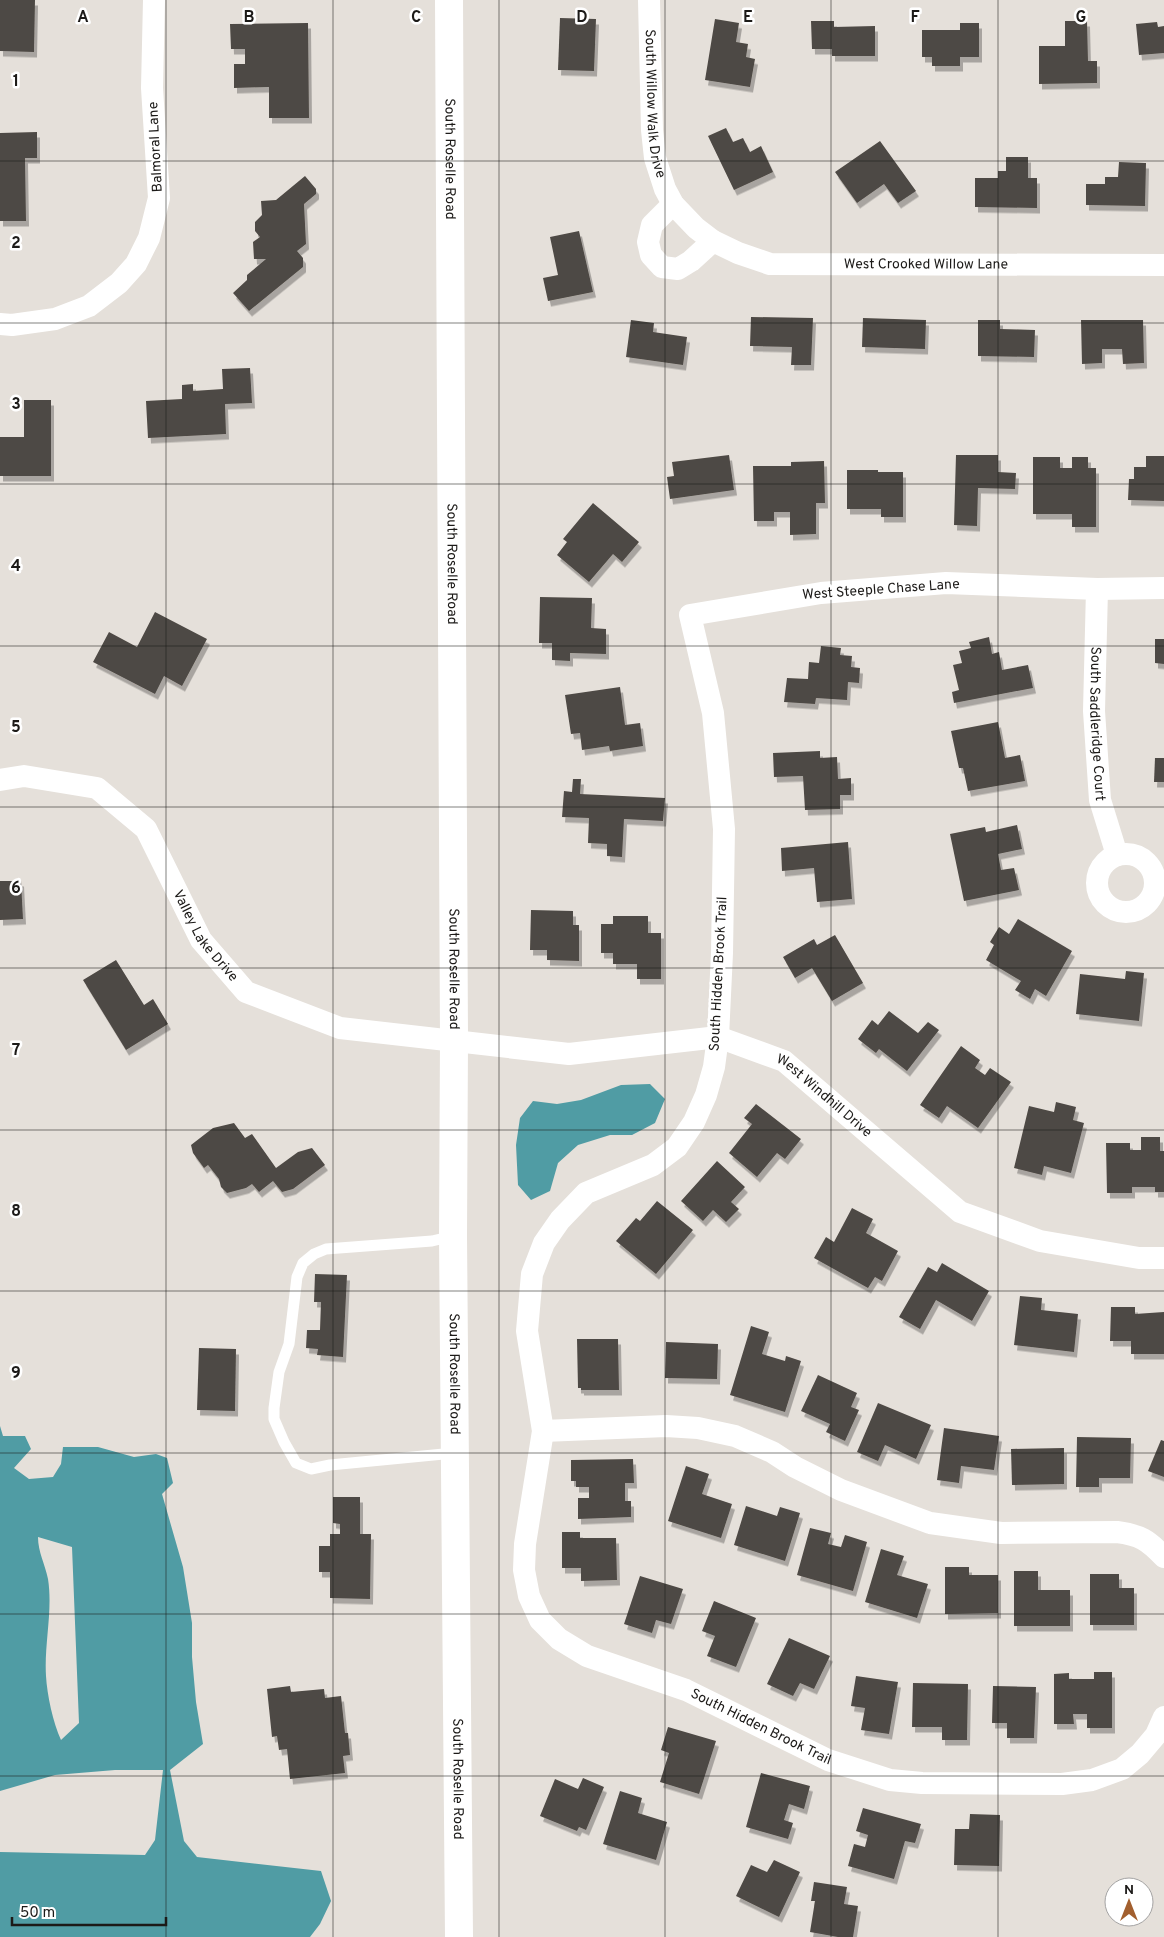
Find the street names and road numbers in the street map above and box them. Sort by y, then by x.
street label: South Willow Walk Drive [641,29,669,180]
street label: South Roselle Road [441,98,459,220]
street label: Balmoral Lane [145,101,167,193]
street label: West Crooked Willow Lane [844,256,1008,273]
street label: South Roselle Road [443,503,461,625]
street label: West Steeple Chase Lane [802,576,960,604]
street label: South Saddleridge Court [1085,647,1109,802]
street label: Valley Lake Drive [169,887,242,985]
street label: South Hidden Brook Trail [706,896,732,1052]
street label: South Roselle Road [445,908,462,1030]
street label: West Windhill Drive [774,1051,875,1141]
street label: South Roselle Road [445,1313,463,1435]
street label: South Hidden Brook Trail [688,1685,833,1769]
street label: South Roselle Road [449,1718,467,1840]

